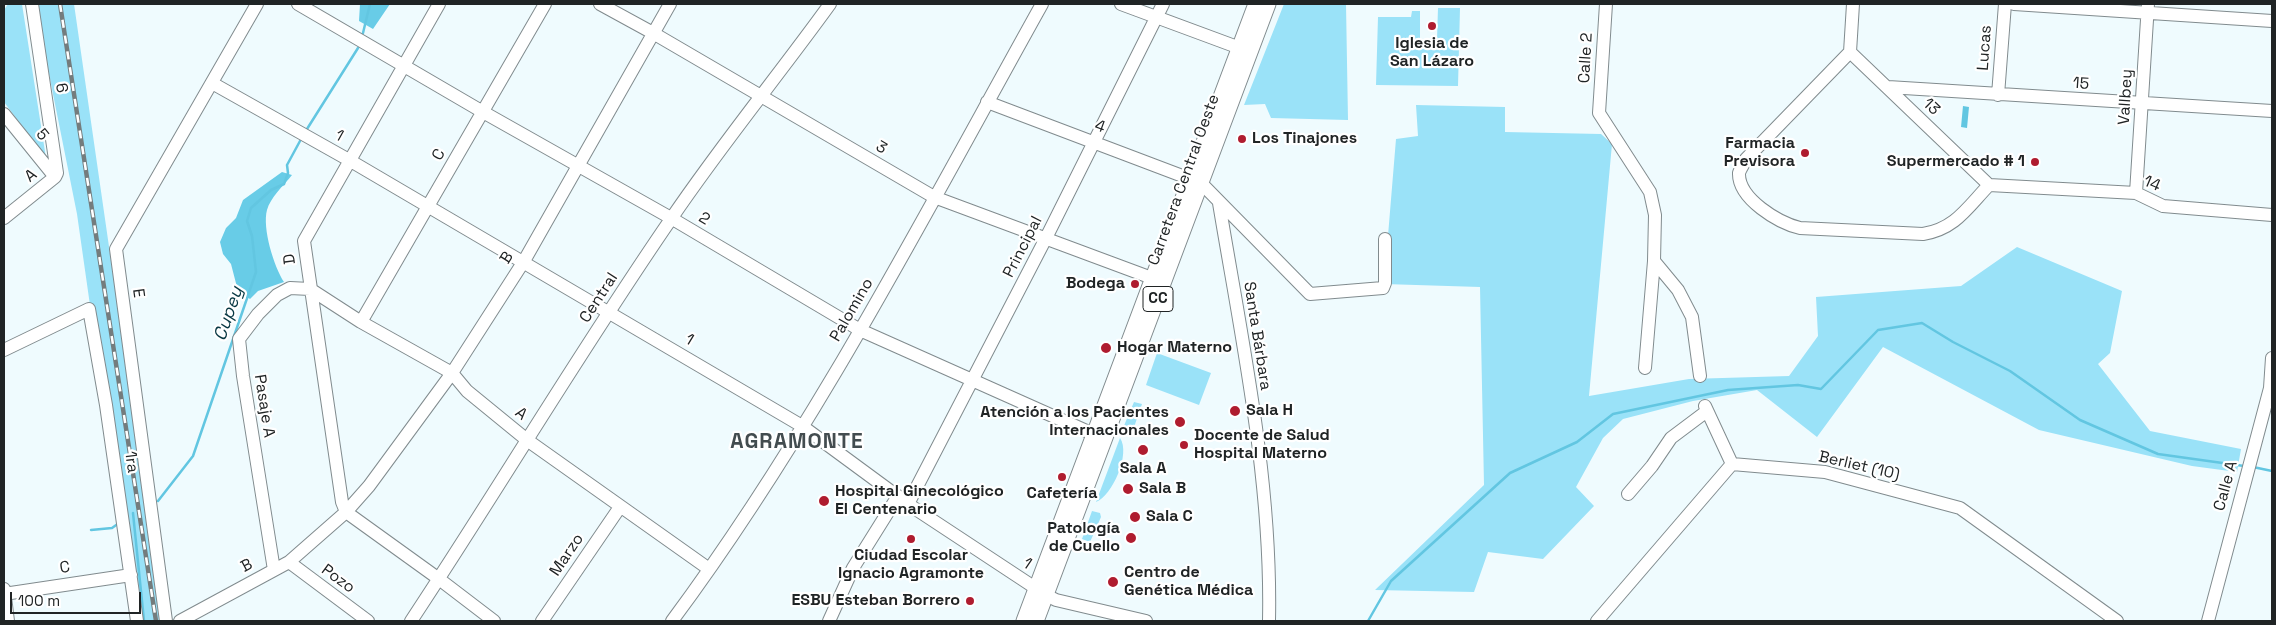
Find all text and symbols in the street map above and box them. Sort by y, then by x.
marker: Iglesia de San Lázaro [1426,20,1438,32]
street label: Lucas [1974,25,1996,71]
street label: Calle 2 [1575,32,1597,84]
place label: Iglesia de San Lázaro [1390,34,1474,72]
street label: Vallbey [2115,69,2137,125]
street label: 15 [2072,74,2090,94]
street label: 6 [51,82,71,94]
street label: Carretera Central Oeste [1144,92,1224,268]
street label: 13 [1918,94,1944,120]
street label: 4 [1092,116,1108,138]
street label: 5 [32,125,52,145]
street label: 1 [331,126,347,146]
place label: Los Tinajones [1252,129,1357,149]
marker: Los Tinajones [1236,133,1248,145]
place label: Farmacia Previsora [1724,134,1795,172]
street label: 3 [872,137,890,159]
street label: C [428,146,450,164]
marker: Farmacia Previsora [1799,147,1811,159]
place label: Supermercado # 1 [1887,152,2025,172]
marker: Supermercado # 1 [2029,156,2041,168]
street label: A [21,165,41,187]
street label: 14 [2141,172,2163,196]
street label: 2 [695,208,713,230]
street label: Principal [999,213,1047,281]
street label: B [496,248,518,268]
street label: D [280,253,300,265]
street label: Central [576,269,622,327]
place label: Bodega [1066,274,1125,294]
street label: Palomino [826,275,878,345]
marker: Bodega [1129,278,1141,290]
street label: Santa Bárbara [1239,280,1275,392]
water label: Cupey [210,284,248,344]
road number: CC [1143,286,1173,312]
street label: E [128,287,148,299]
street label: 1 [681,330,697,350]
place label: Hogar Materno [1117,338,1232,358]
marker: Hogar Materno [1099,341,1113,355]
street label: Pasaje A [250,373,278,439]
place label: Sala H [1246,401,1293,421]
street label: A [511,403,531,425]
place label: Atención a los Pacientes Internacionales [980,403,1169,441]
marker: Sala H [1228,404,1242,418]
marker: Atención a los Pacientes Internacionales [1173,415,1187,429]
place label: Docente de Salud Hospital Materno [1194,426,1330,464]
district label: AGRAMONTE [729,429,865,455]
marker: Docente de Salud Hospital Materno [1178,439,1190,451]
marker: Sala A [1136,443,1150,457]
street label: Berliet (10) [1816,447,1902,485]
street label: 1ra [120,450,142,474]
place label: Sala A [1120,459,1166,479]
street label: Calle A [2210,459,2242,513]
marker: Cafetería [1056,471,1068,483]
place label: Sala B [1139,479,1186,499]
place label: Hospital Ginecológico El Centenario [835,482,1004,520]
marker: Sala B [1121,482,1135,496]
place label: Cafetería [1027,484,1097,504]
marker: Hospital Ginecológico El Centenario [817,494,831,508]
place label: Sala C [1146,507,1193,527]
marker: Sala C [1128,510,1142,524]
place label: Patología de Cuello [1047,519,1120,557]
street label: Marzo [546,530,588,580]
marker: Patología de Cuello [1124,531,1138,545]
marker: Ciudad Escolar Ignacio Agramonte [905,533,917,545]
place label: Ciudad Escolar Ignacio Agramonte [838,546,984,584]
street label: 1 [1019,554,1035,574]
street label: B [238,555,256,577]
street label: C [58,558,72,578]
street label: Pozo [317,560,359,598]
place label: Centro de Genética Médica [1124,563,1253,601]
marker: Centro de Genética Médica [1106,575,1120,589]
scale bar [12,582,144,614]
text: 100 m [18,591,60,610]
place label: ESBU Esteban Borrero [791,591,960,611]
marker: ESBU Esteban Borrero [964,595,976,607]

